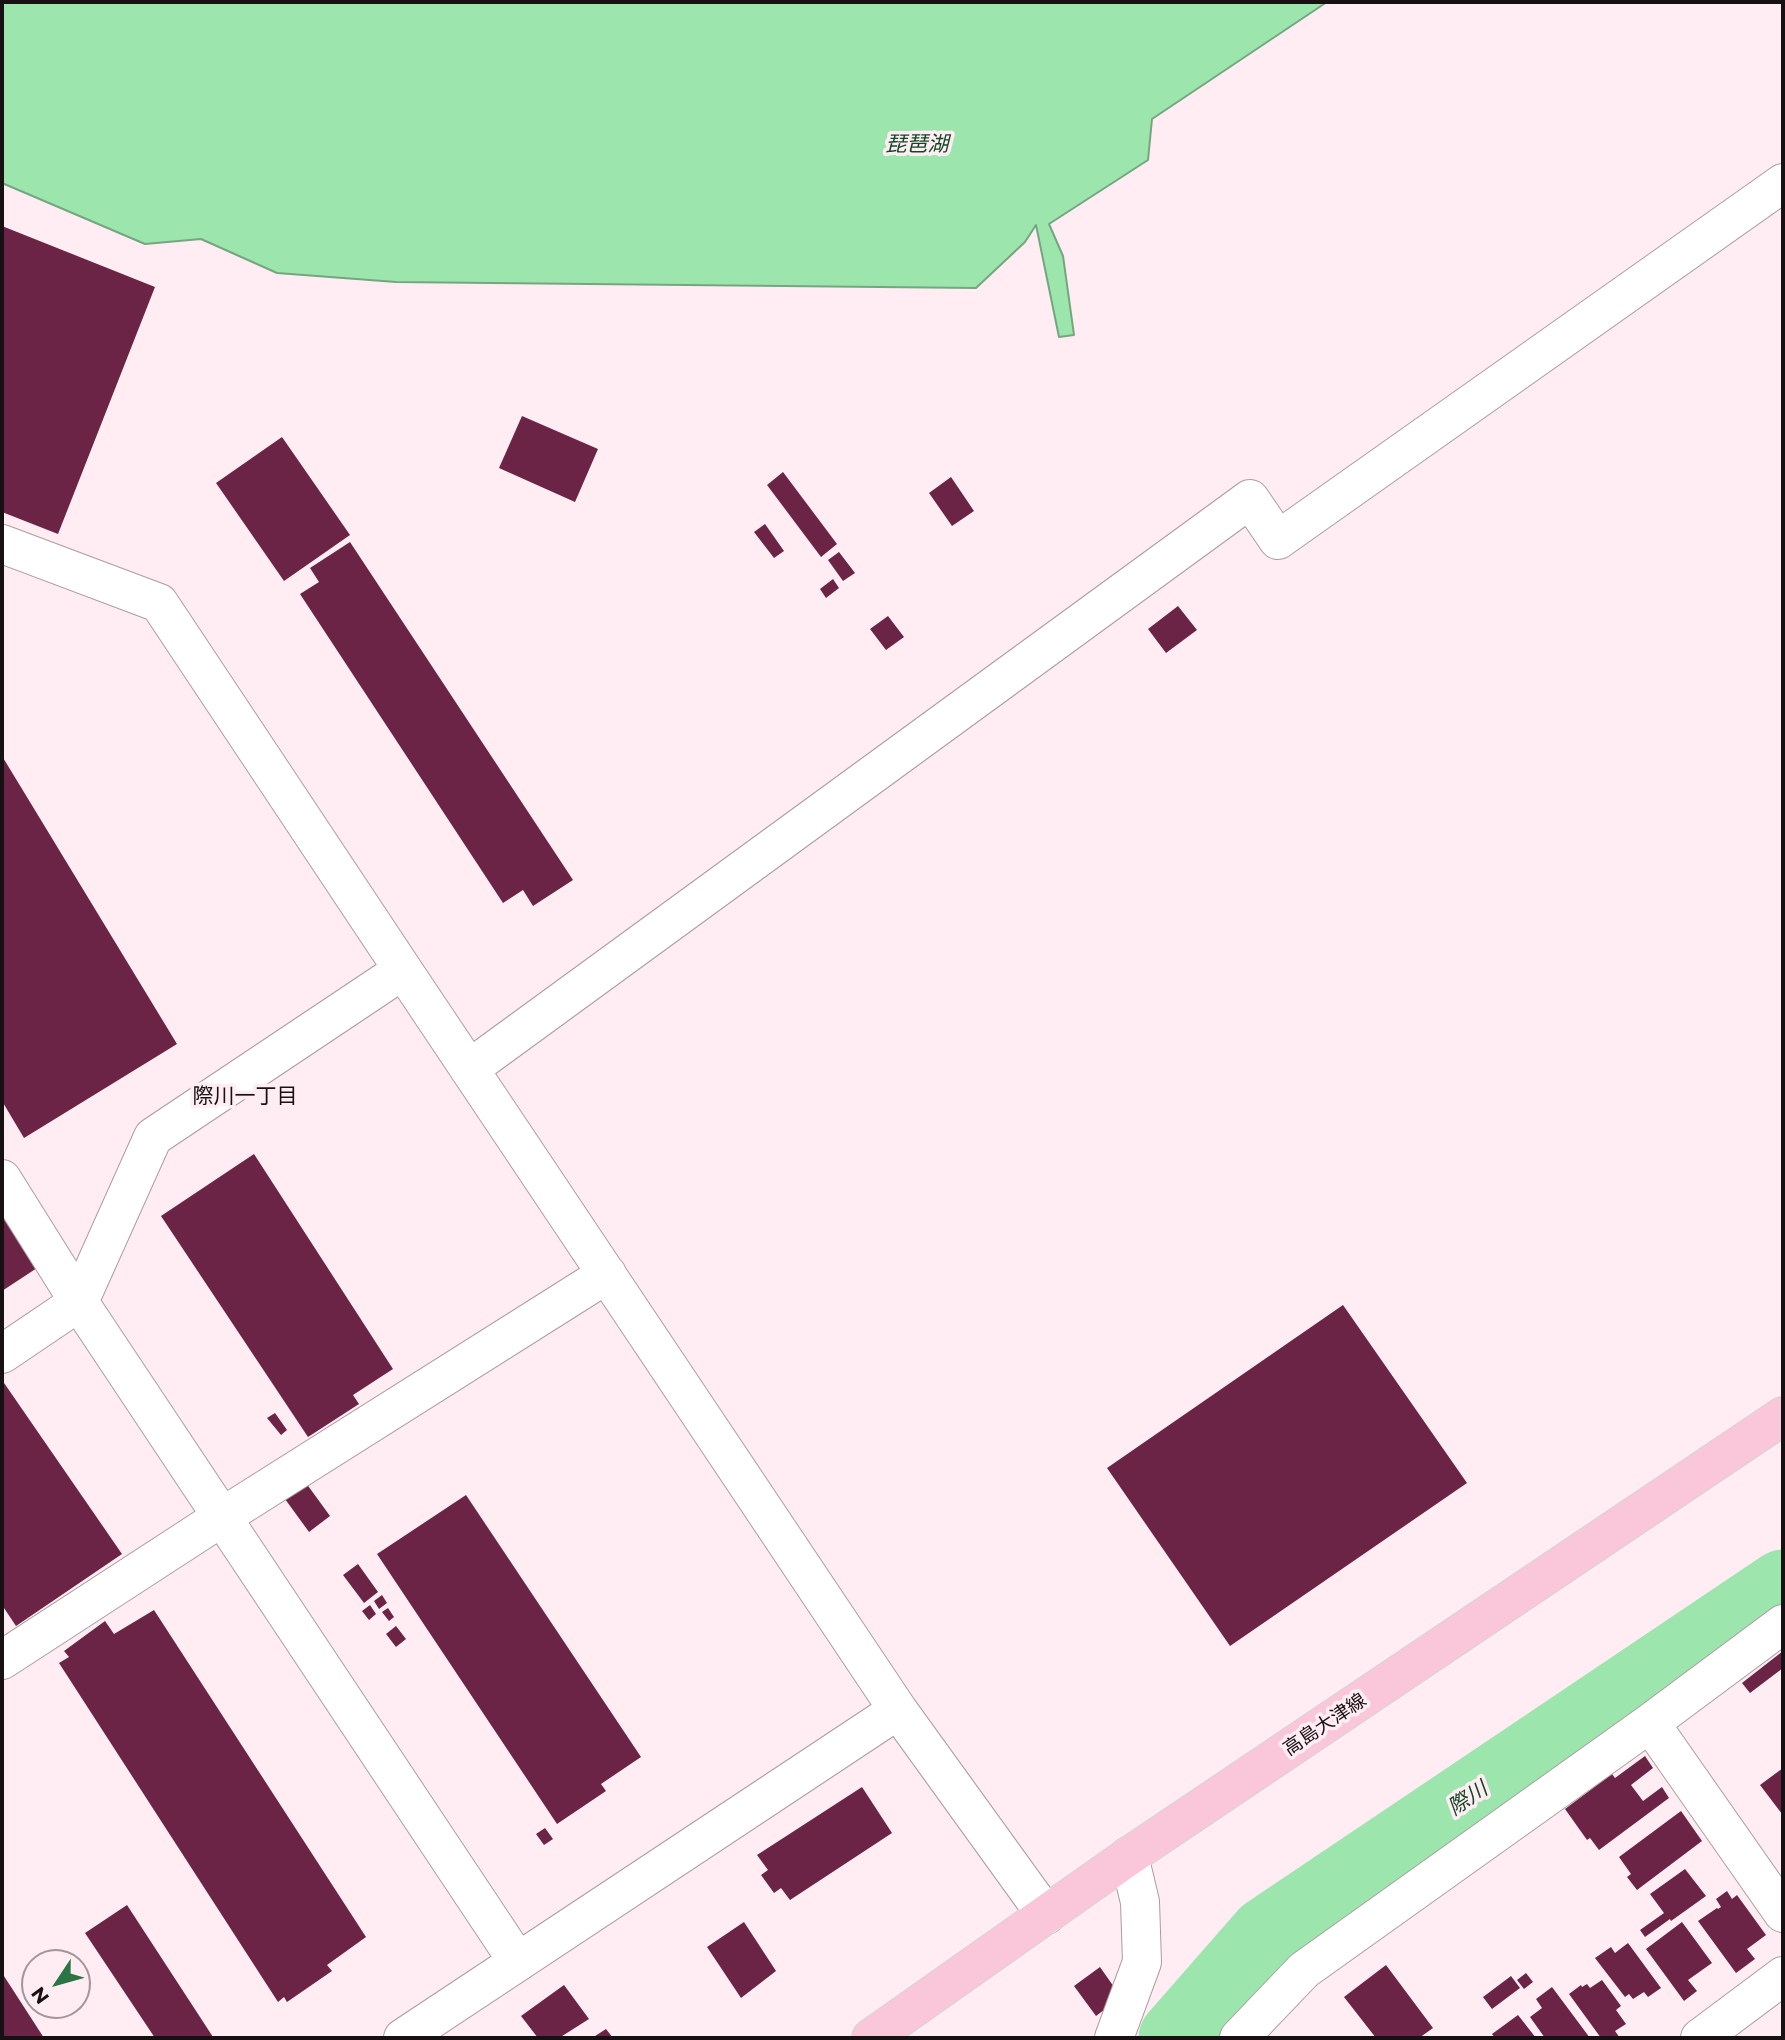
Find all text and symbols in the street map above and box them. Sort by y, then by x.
water label: 琵琶湖 [886,132,948,158]
district label: 際川一丁目 [193,1084,297,1110]
street label: 高島大津線 [1279,1689,1371,1761]
water label: 際川 [1444,1777,1492,1821]
north arrow [21,1949,91,2019]
text: N [26,1982,54,2008]

